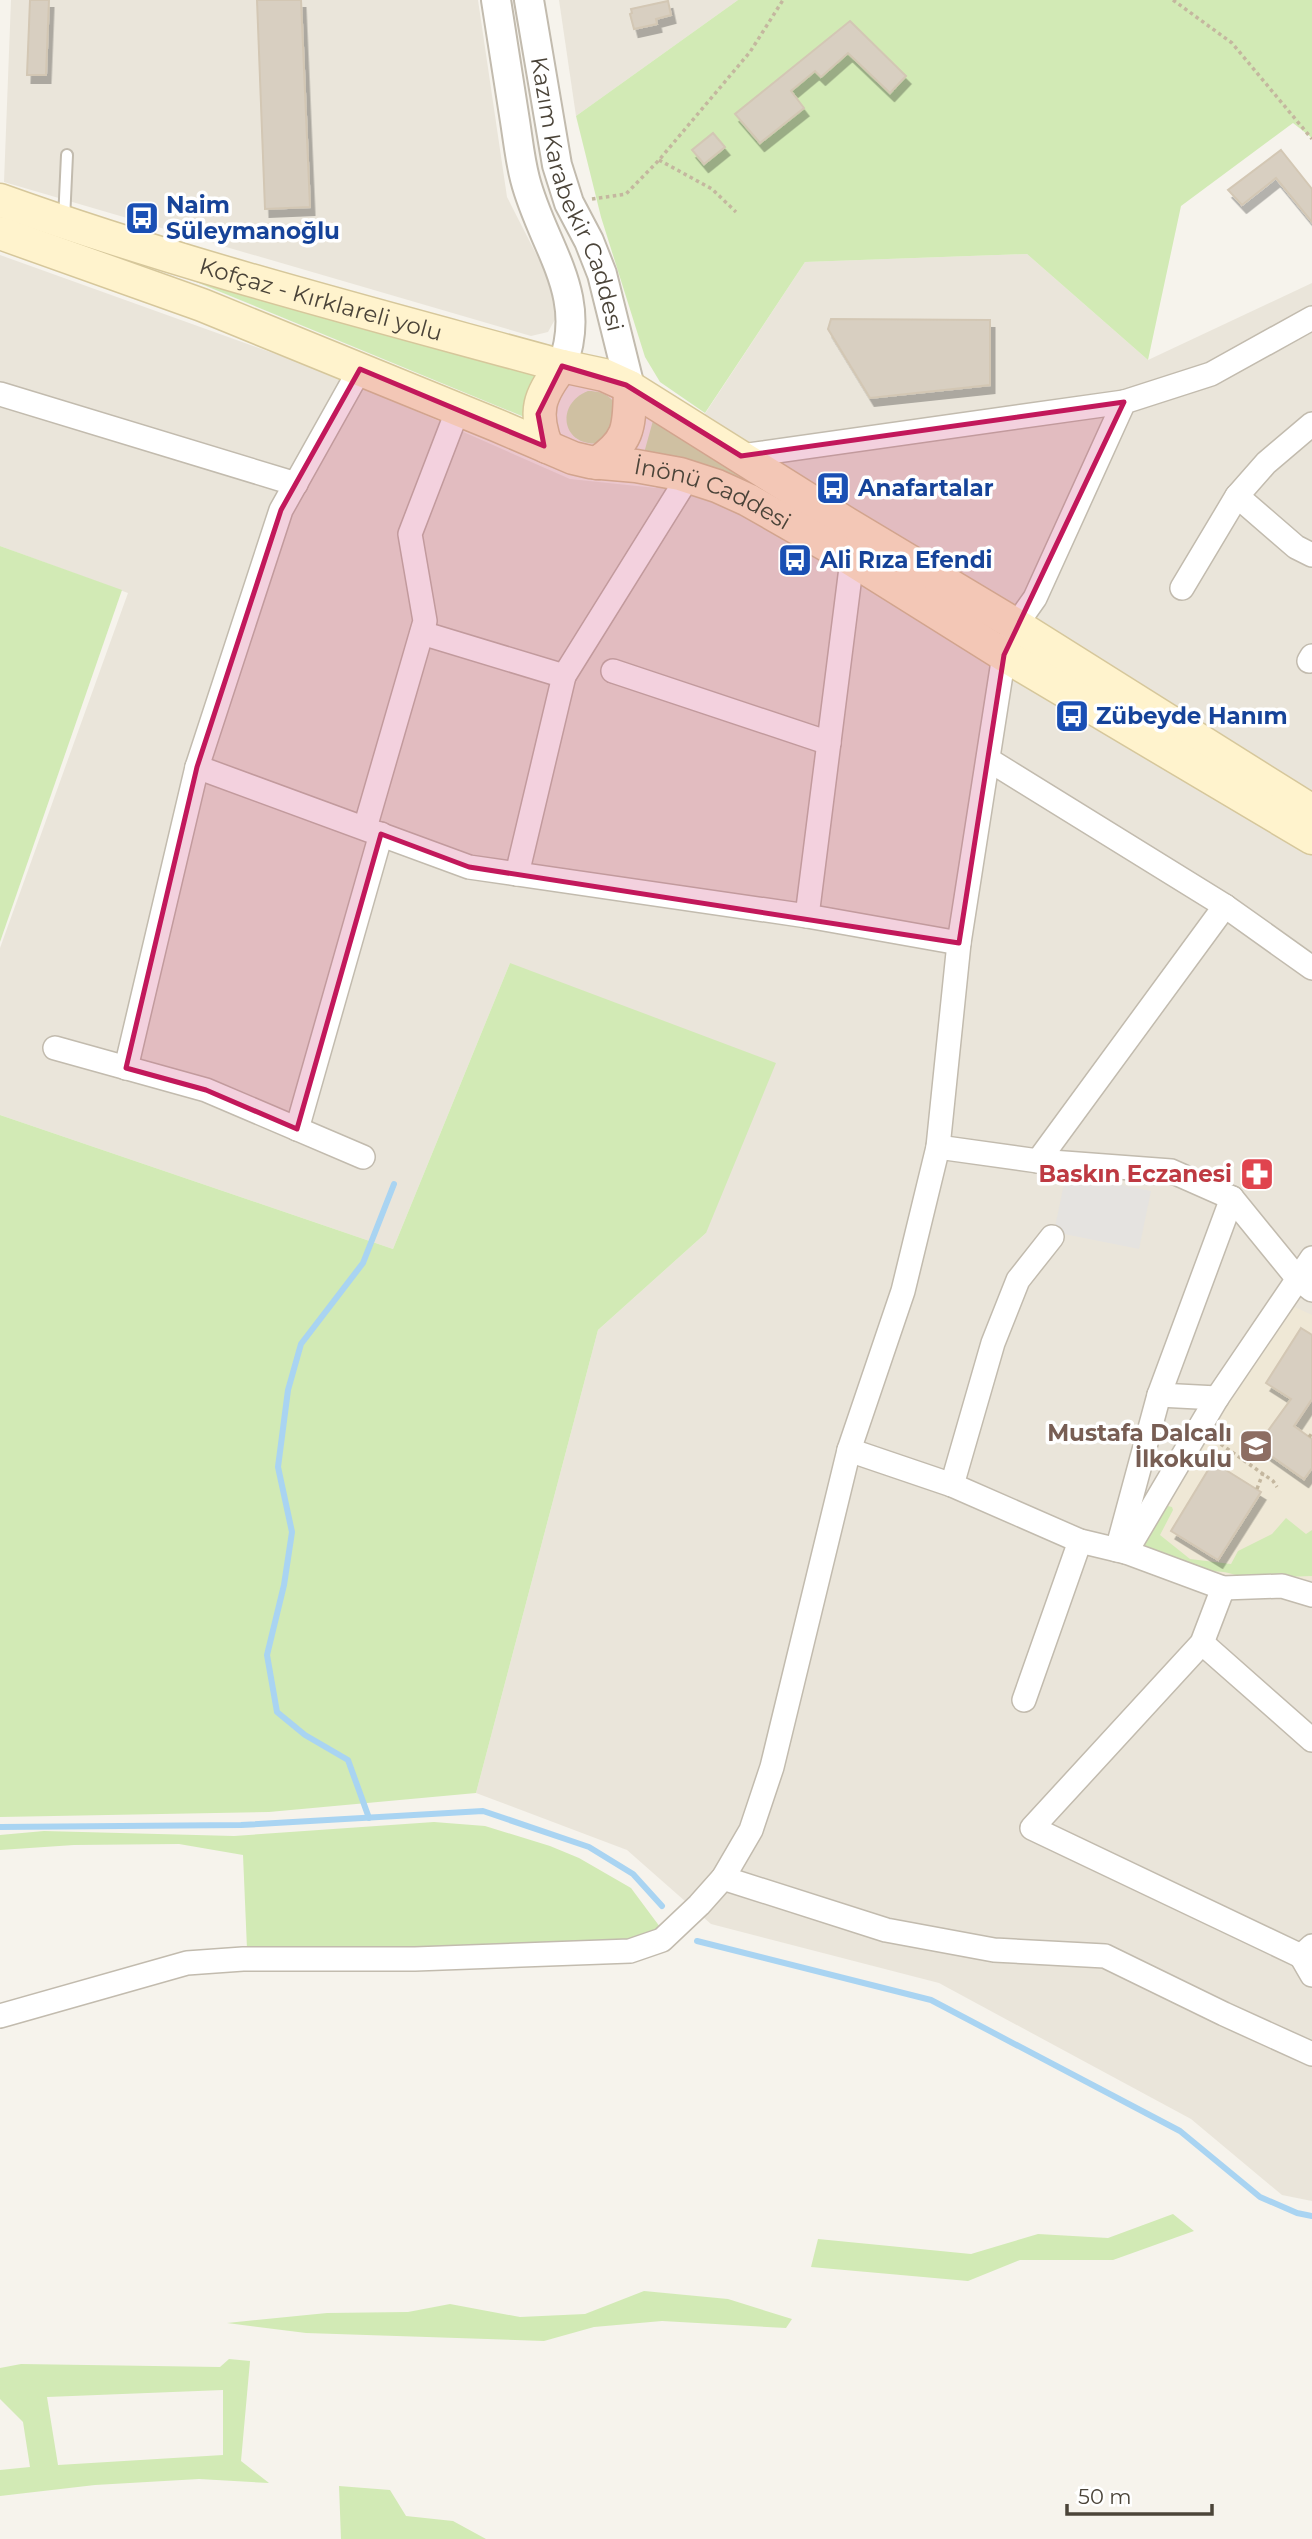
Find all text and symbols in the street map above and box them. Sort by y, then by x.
street label: Kazım Karabekir Caddesi [525,55,630,334]
place label: Naim Süleymanoğlu [166,191,340,245]
bus stop icon: Naim Süleymanoğlu [123,199,161,237]
street label: Kofçaz - Kırklareli yolu [196,252,446,347]
street label: İnönü Caddesi [632,452,796,536]
bus stop icon: Anafartalar [814,469,852,507]
place label: Anafartalar [857,474,994,502]
bus stop icon: Ali Rıza Efendi [776,541,814,579]
place label: Ali Rıza Efendi [819,546,993,574]
bus stop icon: Zübeyde Hanım [1053,697,1091,735]
place label: Zübeyde Hanım [1096,702,1288,730]
pharmacy icon: Baskın Eczanesi [1238,1155,1276,1193]
place label: Baskın Eczanesi [1039,1160,1232,1188]
place label: Mustafa Dalcalı İlkokulu [1047,1419,1232,1473]
school or university icon: Mustafa Dalcalı İlkokulu [1237,1427,1275,1465]
scale bar [1067,2472,1212,2516]
text: 50 m [1078,2484,1132,2509]

